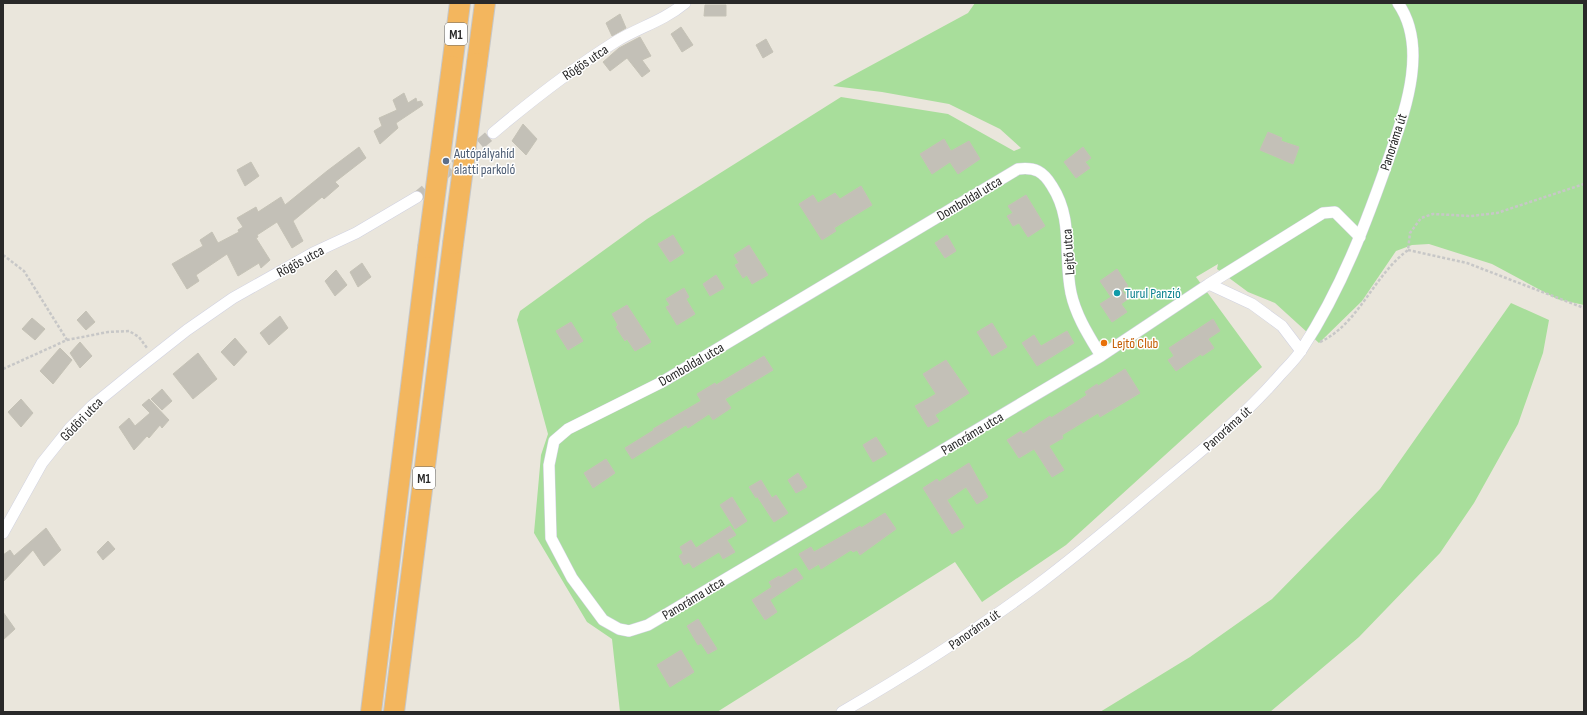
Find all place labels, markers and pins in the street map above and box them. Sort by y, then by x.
place label: Autópályahíd alatti parkoló [453,145,515,178]
marker: Autópályahíd alatti parkoló [441,156,451,166]
place label: Turul Panzió [1125,285,1181,302]
marker: Turul Panzió [1112,288,1122,298]
place label: Lejtő Club [1112,335,1159,352]
marker: Lejtő Club [1099,338,1109,348]

